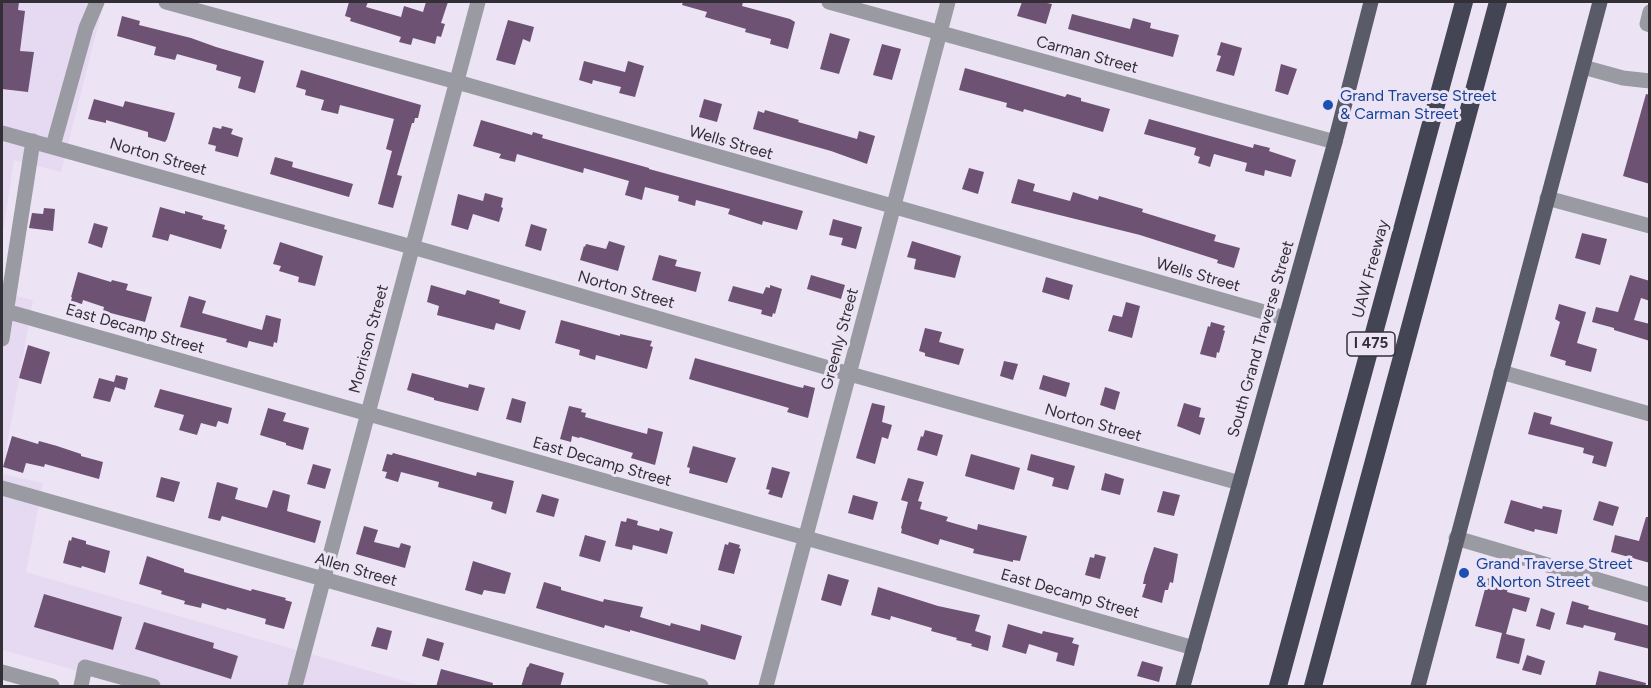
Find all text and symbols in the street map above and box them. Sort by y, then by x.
street label: Carman Street [1034,32,1140,78]
place label: Grand Traverse Street & Carman Street [1340,86,1497,124]
marker: Grand Traverse Street & Carman Street [1321,98,1335,112]
street label: Wells Street [687,122,775,164]
street label: Norton Street [107,134,209,180]
street label: UAW Freeway [1349,218,1393,320]
street label: South Grand Traverse Street [1224,238,1298,440]
street label: Wells Street [1154,254,1242,296]
street label: Norton Street [575,267,677,313]
street label: Morrison Street [345,283,393,395]
street label: Greenly Street [817,286,863,392]
street label: East Decamp Street [63,300,207,358]
road number: I 475 [1347,332,1395,356]
street label: Norton Street [1042,400,1144,446]
street label: East Decamp Street [530,433,674,491]
street label: Allen Street [313,549,399,591]
place label: Grand Traverse Street & Norton Street [1476,554,1633,592]
street label: East Decamp Street [998,565,1142,623]
marker: Grand Traverse Street & Norton Street [1457,566,1471,580]

